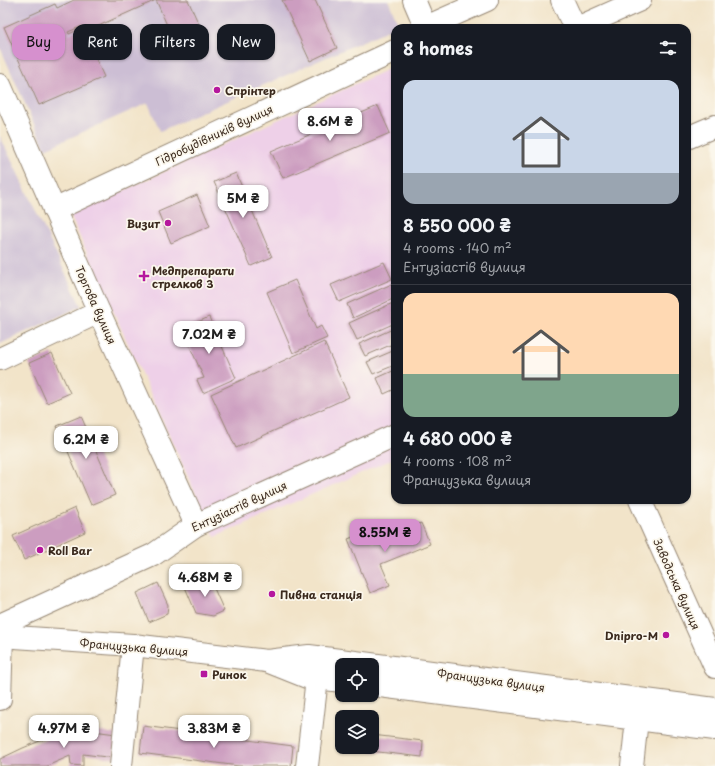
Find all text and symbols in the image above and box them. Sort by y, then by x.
chip: Buy [12,24,65,60]
chip: Rent [73,24,132,60]
chip: Filters [140,24,209,60]
chip: New [217,24,275,60]
text: 8 homes [403,35,473,61]
icon: filters [657,37,679,59]
place label: Спрінтер [225,82,276,99]
marker: Спрінтер [212,85,222,95]
street label: Гідробудівників вулиця [152,100,276,170]
icon: home [505,106,577,178]
pin: 8.6M ₴ [297,108,363,142]
text: 8.6M ₴ [307,111,353,130]
pin: 5M ₴ [219,185,267,219]
text: 5M ₴ [227,188,259,207]
text: 8 550 000 ₴ [403,212,511,238]
place label: Визит [127,215,160,232]
marker: Визит [163,218,173,228]
text: 4 rooms · 140 m² [403,238,512,257]
text: Ентузіастів вулиця [403,257,526,276]
place label: Медпрепарати стрелков 3 [152,262,234,292]
street label: Торгова вулиця [71,263,121,347]
marker: Медпрепарати стрелков 3 [139,271,149,281]
icon: home [505,319,577,391]
pin: 7.02M ₴ [172,321,246,355]
text: 7.02M ₴ [182,324,236,343]
text: 4 680 000 ₴ [403,425,512,451]
pin: 6.2M ₴ [53,426,119,460]
text: 6.2M ₴ [63,429,109,448]
text: 4 rooms · 108 m² [403,451,512,470]
text: Французька вулиця [403,470,531,489]
street label: Ентузіастів вулиця [188,476,290,536]
pin: 8.55M ₴ [348,519,422,553]
text: 8.55M ₴ [359,522,411,541]
street label: Заводська вулиця [649,536,705,632]
place label: Roll Bar [48,542,92,559]
marker: Roll Bar [35,545,45,555]
pin: 4.68M ₴ [168,564,242,598]
text: 4.68M ₴ [178,567,232,586]
place label: Пивна станція [280,586,362,603]
marker: Пивна станція [267,589,277,599]
place label: Dnipro-M [605,627,658,644]
marker: Dnipro-M [661,630,671,640]
street label: Французька вулиця [79,634,189,660]
map controls [335,658,379,754]
button: locate [335,658,379,702]
street label: Французька вулиця [436,664,546,696]
place label: Ринок [212,666,247,683]
marker: Ринок [199,669,209,679]
button: layers [335,710,379,754]
pin: 4.97M ₴ [27,715,101,749]
pin: 3.83M ₴ [177,715,251,749]
text: 4.97M ₴ [38,718,90,737]
text: 3.83M ₴ [187,718,241,737]

